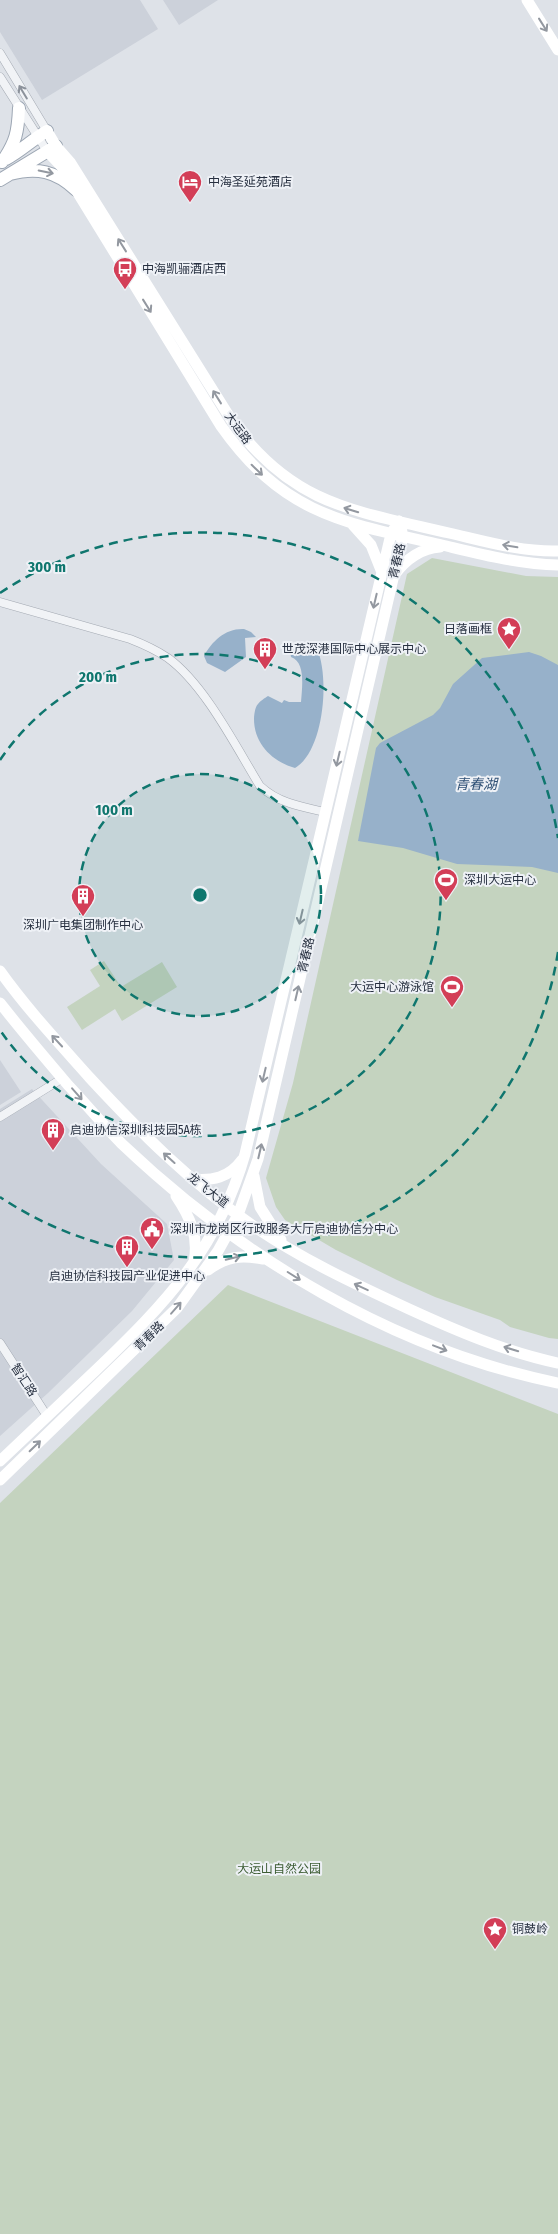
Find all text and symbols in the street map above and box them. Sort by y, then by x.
one-way arrow [538,17,548,31]
one-way arrow [18,85,28,99]
one-way arrow [37,168,53,177]
hotel icon: 中海圣延苑酒店 [177,169,203,203]
place label: 中海圣延苑酒店 [208,175,292,189]
one-way arrow [116,238,126,252]
bus stop icon: 中海凯骊酒店西 [112,256,138,290]
place label: 中海凯骊酒店西 [142,262,226,276]
one-way arrow [143,299,153,313]
one-way arrow [212,391,222,405]
street label: 大运路 [222,409,254,447]
one-way arrow [250,464,263,476]
one-way arrow [344,504,360,514]
one-way arrow [502,541,518,551]
street label: 青春路 [386,542,408,580]
text: 300 m [27,558,66,576]
one-way arrow [370,592,379,608]
place icon: 日落画框 [496,616,522,650]
place label: 日落画框 [444,622,492,636]
building icon: 世茂深港国际中心展示中心 [252,636,278,670]
place label: 世茂深港国际中心展示中心 [282,642,426,656]
text: 200 m [78,668,117,686]
one-way arrow [333,750,342,766]
water label: 青春湖 [455,776,499,793]
text: 100 m [95,801,133,819]
sports icon: 深圳大运中心 [433,867,459,901]
place label: 深圳大运中心 [464,873,536,887]
building icon: 深圳广电集团制作中心 [70,883,96,917]
centre of rings [191,886,209,904]
one-way arrow [296,909,305,925]
place label: 深圳广电集团制作中心 [23,918,143,932]
street label: 青春路 [295,936,317,974]
sports icon: 大运中心游泳馆 [439,974,465,1008]
place label: 大运中心游泳馆 [350,980,434,994]
one-way arrow [293,985,302,1001]
one-way arrow [51,1034,63,1047]
one-way arrow [259,1067,268,1083]
one-way arrow [71,1087,82,1100]
building icon: 启迪协信深圳科技园5A栋 [40,1117,66,1151]
place label: 启迪协信深圳科技园5A栋 [70,1123,202,1137]
one-way arrow [256,1143,265,1159]
one-way arrow [162,1153,175,1164]
street label: 龙飞大道 [185,1170,231,1210]
public building icon: 深圳市龙岗区行政服务大厅启迪协信分中心 [139,1216,165,1250]
place label: 深圳市龙岗区行政服务大厅启迪协信分中心 [170,1222,398,1236]
building icon: 启迪协信科技园产业促进中心 [114,1234,140,1268]
one-way arrow [224,1253,240,1262]
place label: 启迪协信科技园产业促进中心 [49,1269,205,1283]
one-way arrow [287,1272,301,1282]
one-way arrow [354,1282,369,1292]
one-way arrow [170,1301,182,1314]
street label: 青春路 [131,1318,167,1354]
one-way arrow [432,1344,447,1353]
one-way arrow [504,1344,520,1354]
street label: 智汇路 [8,1361,40,1399]
one-way arrow [29,1440,41,1452]
park label: 大运山自然公园 [237,1862,321,1876]
place icon: 铜鼓岭 [482,1916,508,1950]
place label: 铜鼓岭 [512,1922,548,1936]

